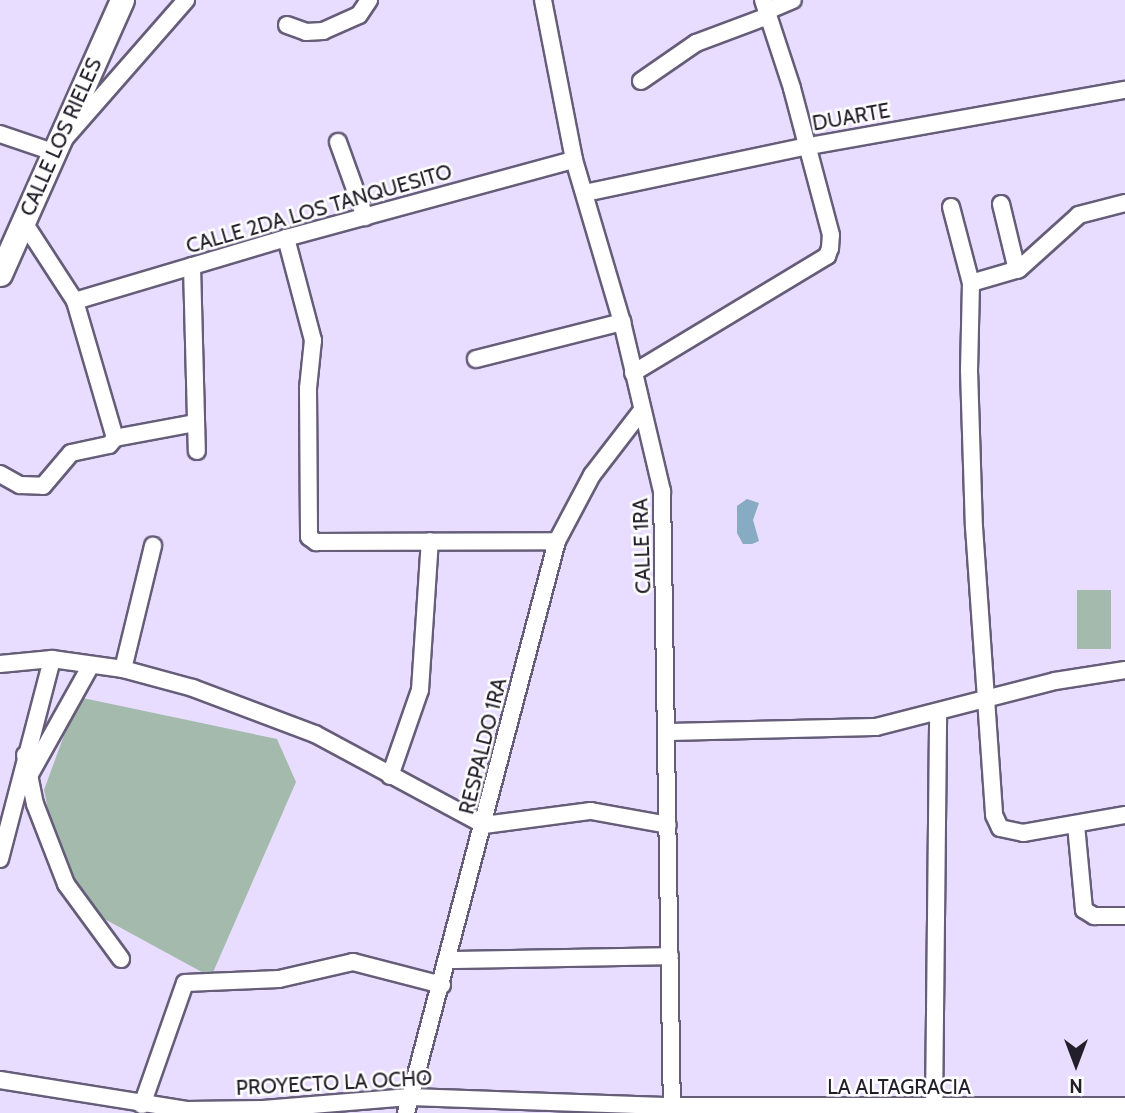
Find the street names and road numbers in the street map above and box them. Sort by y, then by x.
street label: CALLE LOS RIELES [15,54,107,220]
street label: DUARTE [810,98,892,136]
street label: CALLE 2DA LOS TANQUESITO [183,159,455,259]
street label: CALLE 1RA [628,498,656,594]
street label: RESPALDO 1RA [454,675,512,817]
street label: PROYECTO LA OCHO [235,1065,433,1101]
street label: LA ALTAGRACIA [827,1074,971,1100]

